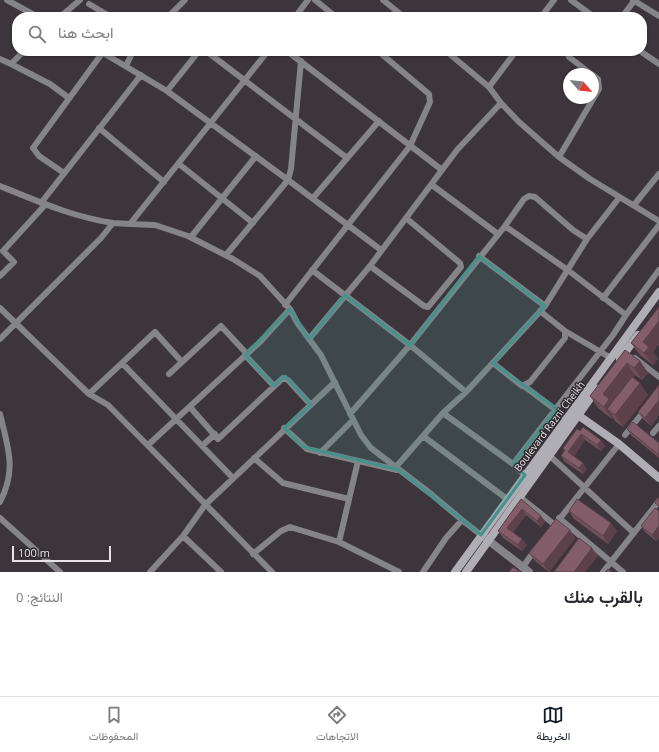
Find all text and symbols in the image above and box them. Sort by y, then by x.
search box [12,12,647,56]
text: ابحث هنا [58,22,113,42]
icon: search [26,23,48,45]
north arrow [563,68,599,104]
street label: Boulevard Razni Cheikh [510,378,588,474]
scale bar [12,544,111,563]
text: 100 m [18,545,50,560]
text: بالقرب منك [564,585,643,608]
text: النتائج: 0 [16,588,63,606]
tab: المحفوظات [89,704,138,746]
tab: الاتجاهات [316,704,359,746]
tab: الخريطة [536,704,570,746]

